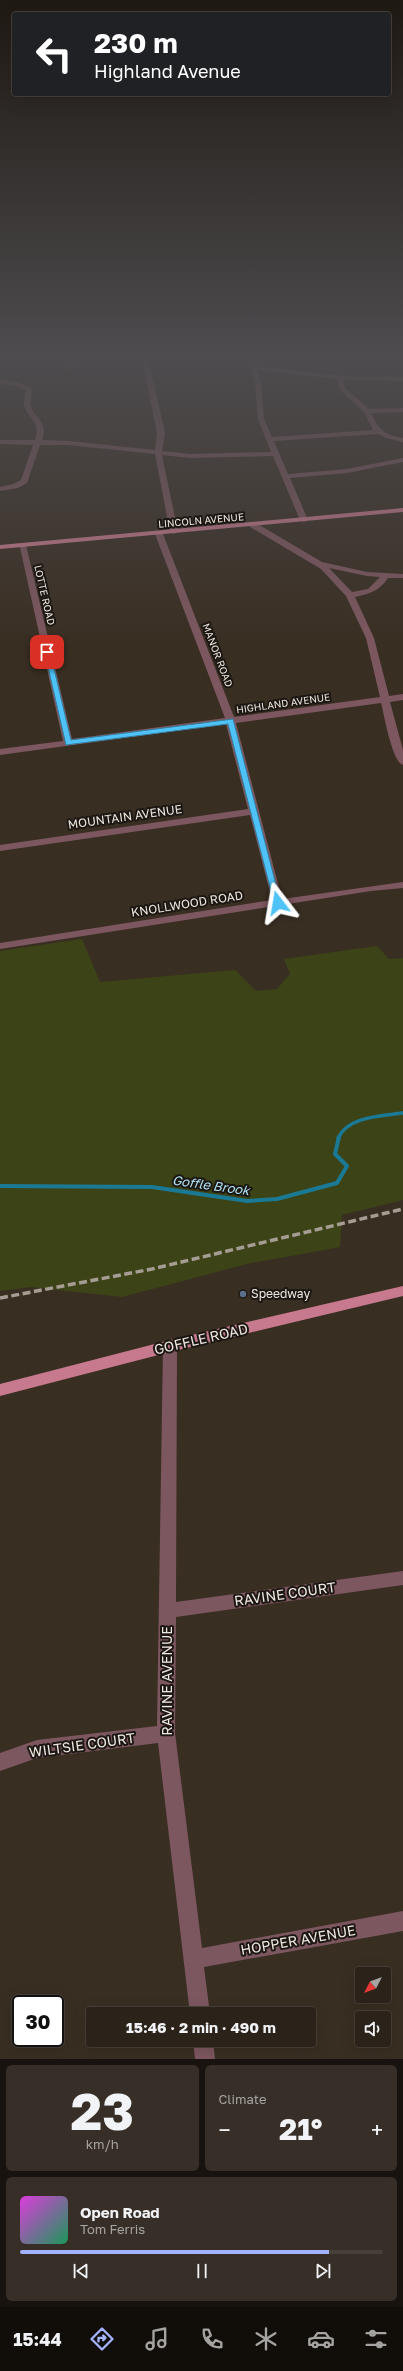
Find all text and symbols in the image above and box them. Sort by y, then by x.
text: 230 m [94,26,178,59]
icon: left [28,28,80,80]
text: Highland Avenue [94,60,241,82]
street label: LINCOLN AVENUE [158,510,244,530]
street label: LOTTE ROAD [32,564,58,626]
street label: MANOR ROAD [200,621,236,689]
pin [30,635,64,669]
icon: arrive [36,641,58,663]
street label: HIGHLAND AVENUE [235,690,331,716]
street label: MOUNTAIN AVENUE [67,801,183,832]
position arrow [257,882,299,924]
street label: KNOLLWOOD ROAD [130,887,244,920]
water label: Goffle Brook [171,1172,252,1199]
place label: Speedway [251,1286,310,1301]
marker: Speedway [238,1289,248,1299]
street label: GOFFLE ROAD [152,1319,249,1358]
street label: RAVINE COURT [233,1578,337,1609]
street label: RAVINE AVENUE [158,1626,175,1736]
street label: WILTSIE COURT [28,1729,136,1760]
street label: HOPPER AVENUE [239,1921,357,1958]
north arrow [355,1967,391,2003]
map controls [355,1967,391,2047]
speed limit sign: 30 [12,1995,64,2047]
button: sound [355,2011,391,2047]
text: 15:46 · 2 min · 490 m [126,2018,276,2036]
text: 23 [71,2079,134,2141]
text: Climate [219,2091,266,2107]
text: 21° [279,2111,322,2147]
text: − [219,2116,231,2143]
text: + [371,2116,383,2143]
text: km/h [86,2136,119,2152]
text: Open Road [80,2203,160,2221]
text: Tom Ferris [80,2221,145,2237]
icon: previous [70,2260,92,2282]
icon: pause [191,2260,213,2282]
icon: next [312,2260,334,2282]
icon: directions [88,2325,116,2353]
icon: music [143,2325,171,2353]
icon: phone [198,2325,226,2353]
icon: climate [252,2325,280,2353]
icon: car [307,2325,335,2353]
icon: filters [362,2325,390,2353]
text: 15:44 [13,2328,62,2350]

